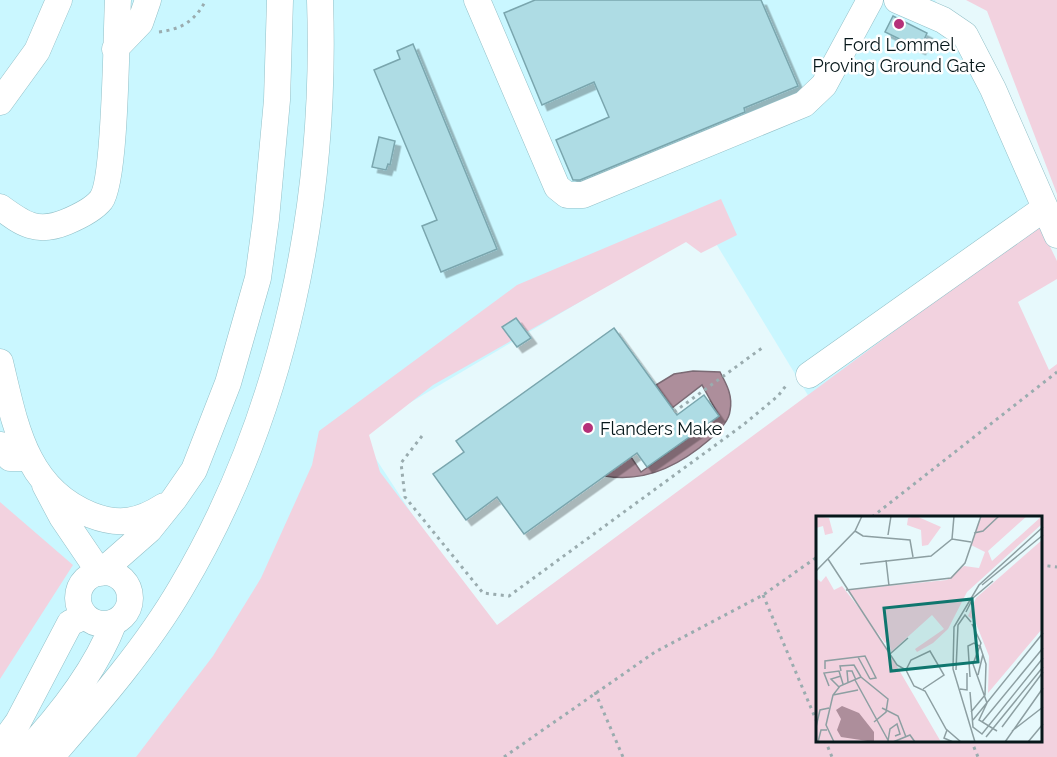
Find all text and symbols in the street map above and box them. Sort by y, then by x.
marker: Ford Lommel Proving Ground Gate [892,17,906,31]
place label: Ford Lommel Proving Ground Gate [813,34,986,76]
place label: Flanders Make [600,418,723,439]
marker: Flanders Make [581,421,595,435]
inset map [816,516,1042,742]

